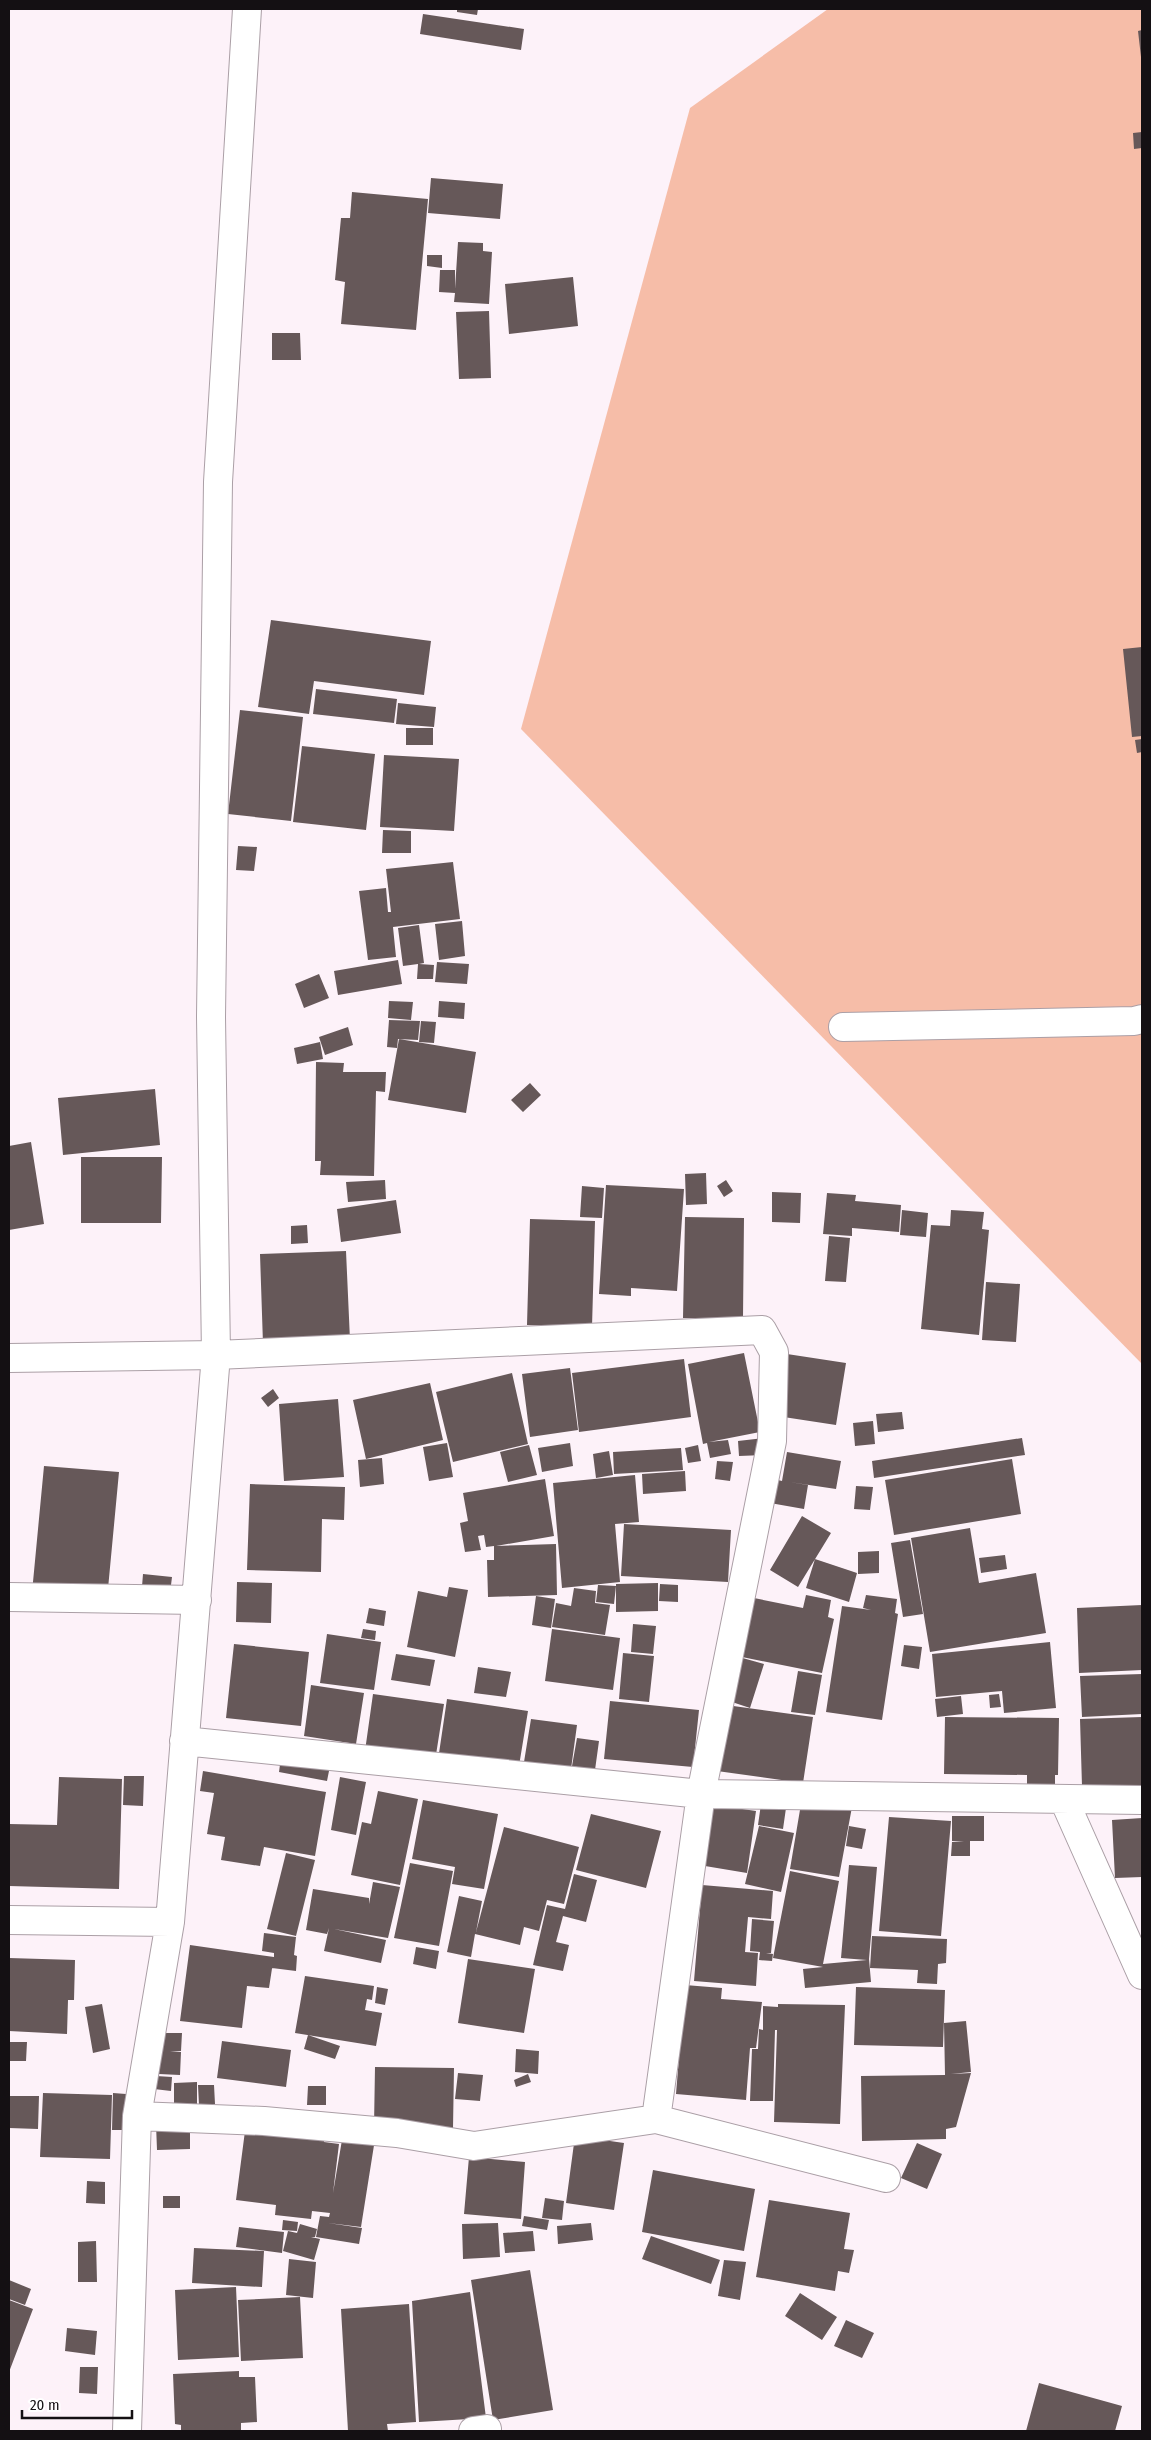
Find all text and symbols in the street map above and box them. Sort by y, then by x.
scale bar [22,2388,132,2420]
text: 20 m [30,2396,60,2414]

